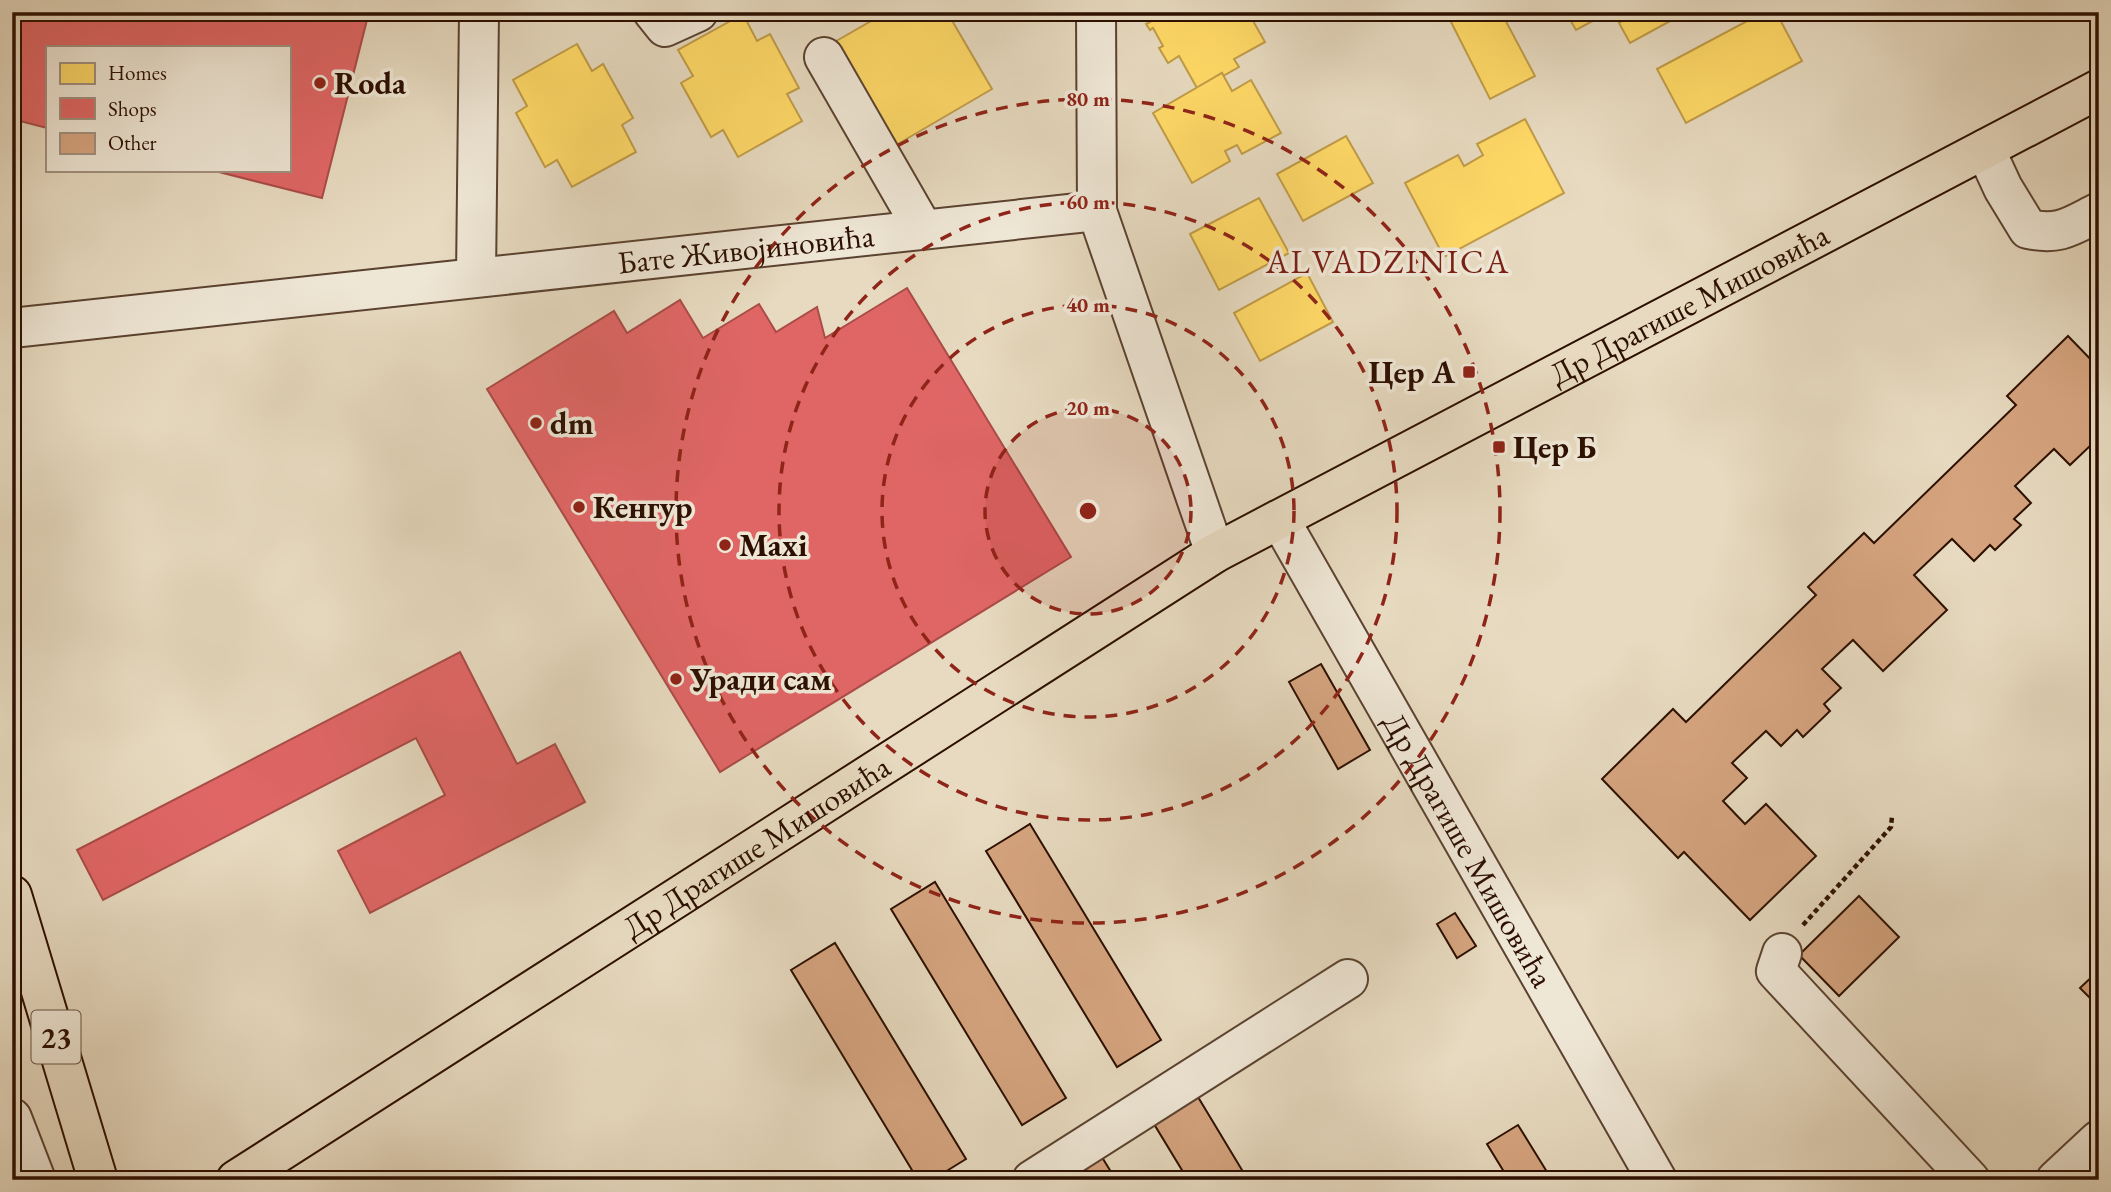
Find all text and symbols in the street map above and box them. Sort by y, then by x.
legend [46,46,290,172]
text: Homes [108,59,167,86]
place label: Roda [334,62,407,104]
marker: Roda [312,75,328,91]
text: 80 m [1066,85,1110,112]
text: Shops [108,95,157,122]
text: Other [108,129,157,156]
text: 60 m [1066,188,1110,215]
street label: Др Драгише Мишовића [1542,213,1836,395]
street label: Бате Живојиновића [615,214,876,284]
district label: ALVADZINICA [1265,240,1510,283]
text: 40 m [1066,291,1110,318]
place label: Цер А [1368,351,1456,393]
marker: Цер А [1461,364,1477,380]
text: 20 m [1066,394,1110,421]
place label: dm [550,402,594,444]
marker: dm [528,415,544,431]
place label: Цер Б [1513,426,1597,468]
marker: Цер Б [1491,439,1507,455]
place label: Кенгур [593,486,692,528]
marker: Кенгур [571,499,587,515]
centre of rings [1076,499,1100,523]
place label: Maxi [739,524,808,566]
marker: Maxi [717,537,733,553]
place label: Уради сам [689,658,832,700]
marker: Уради сам [668,671,684,687]
street label: Др Драгише Мишовића [1373,705,1564,995]
street label: Др Драгише Мишовића [615,745,898,948]
road number: 23 [32,1010,80,1064]

